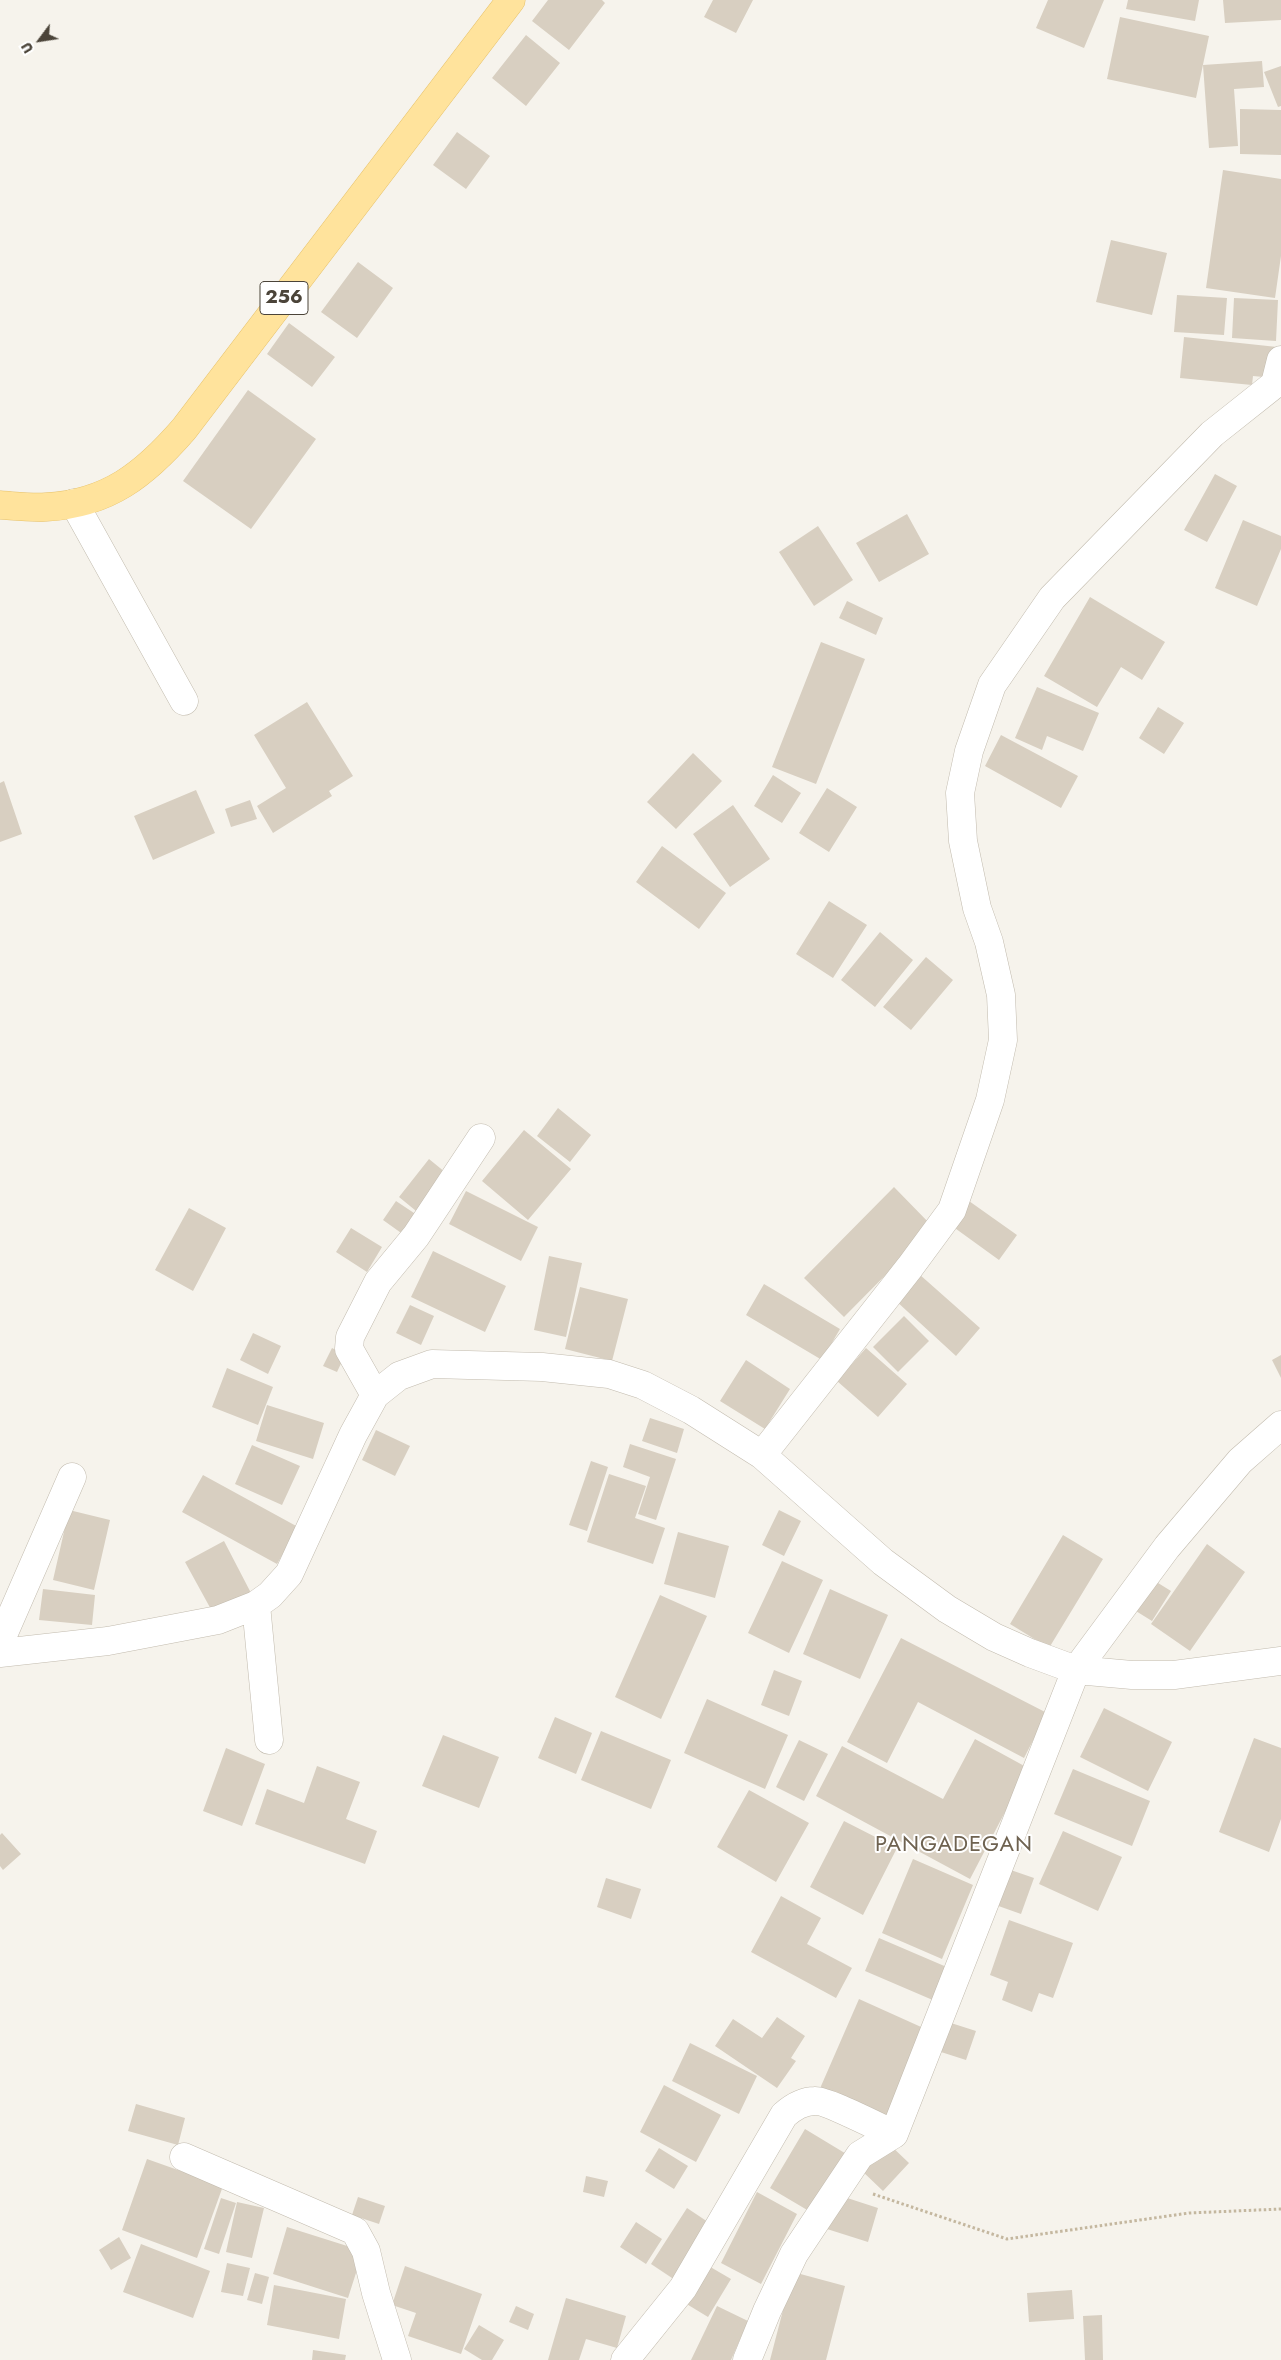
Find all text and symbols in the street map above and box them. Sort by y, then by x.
north arrow [15,15,65,65]
text: U [16,38,38,57]
road number: 256 [260,282,308,314]
district label: PANGADEGAN [874,1833,1034,1859]

